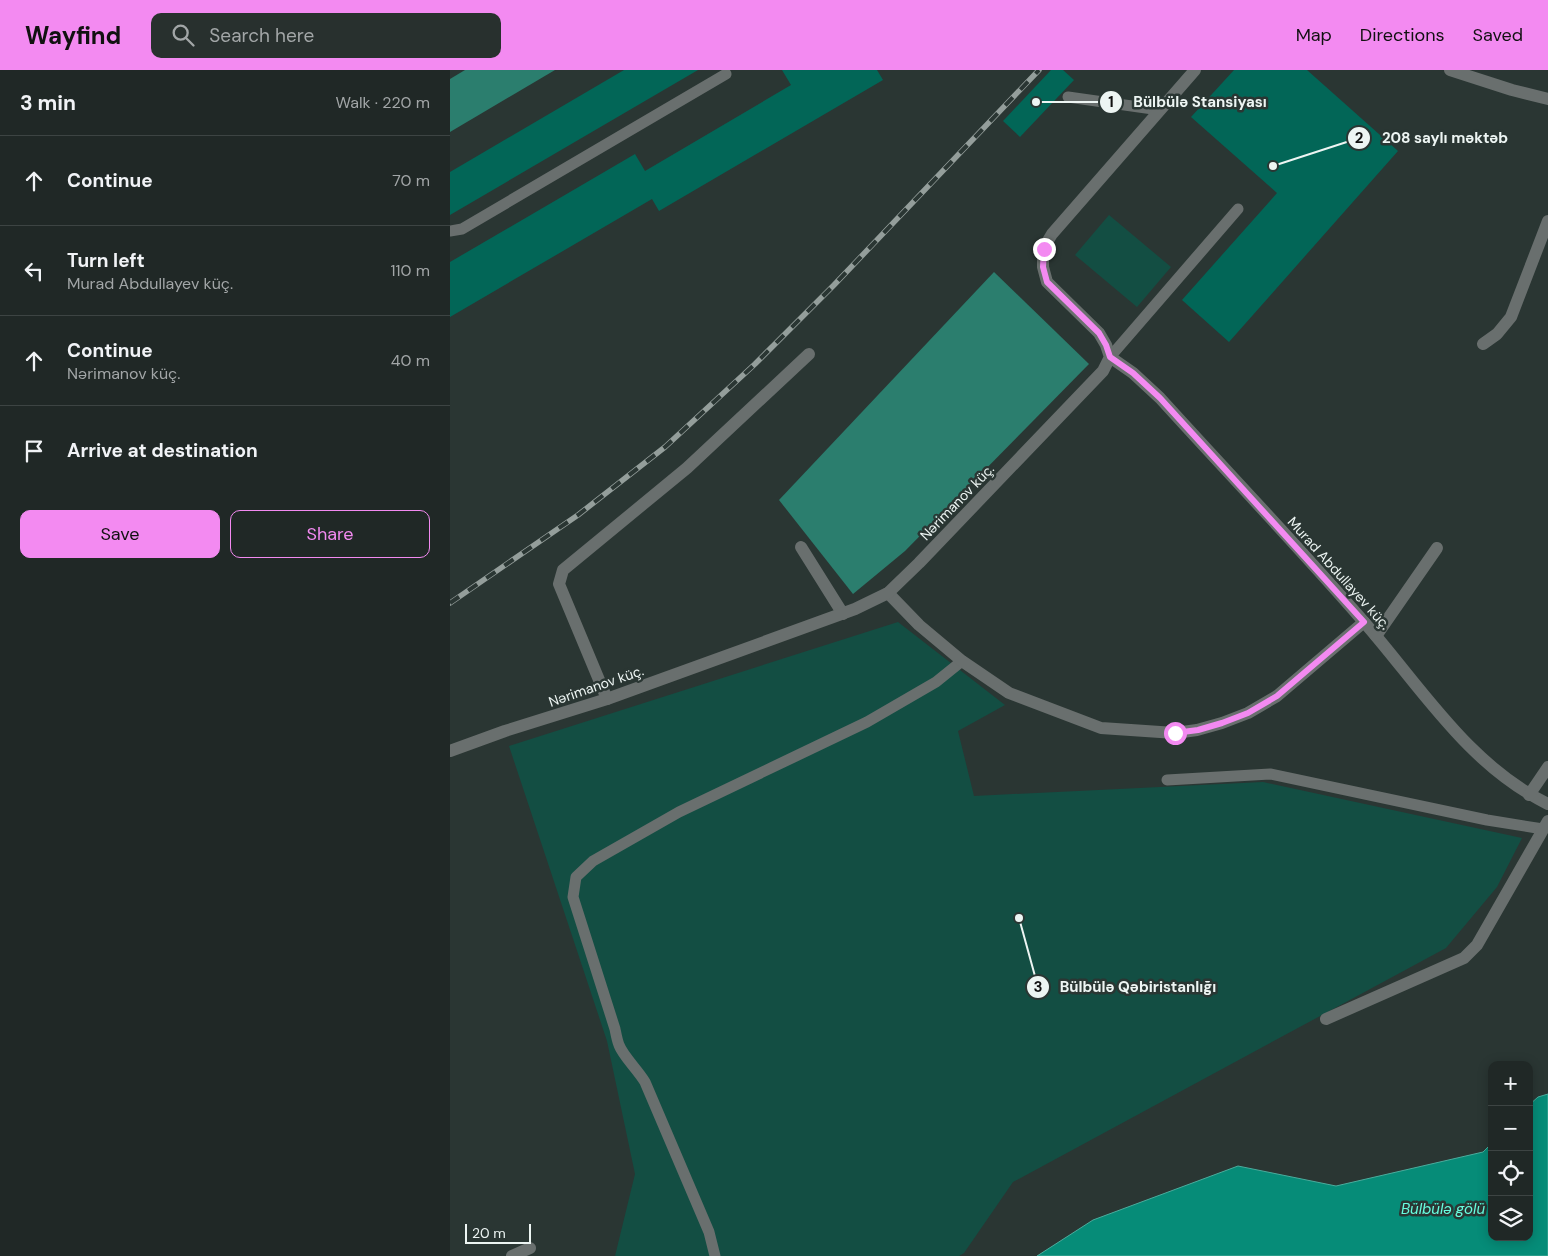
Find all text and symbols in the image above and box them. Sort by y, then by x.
search box [151,13,501,58]
text: Wayfind [25,20,121,51]
icon: search [169,21,197,49]
text: Search here [209,23,314,48]
text: Map [1296,23,1332,47]
text: Directions [1360,23,1445,47]
text: Saved [1473,23,1523,47]
callout: Bülbülə Stansiyası [1099,87,1277,117]
text: 3 min [20,89,76,117]
text: Walk · 220 m [336,92,430,113]
text: 1 [1108,92,1114,112]
text: Bülbülə Stansiyası [1133,92,1267,112]
callout: 208 saylı məktəb [1347,123,1518,153]
text: 2 [1355,128,1364,148]
text: 208 saylı məktəb [1382,128,1508,148]
icon: ahead [20,167,48,195]
text: Continue [67,168,153,193]
text: 70 m [392,170,430,191]
route end [1033,238,1056,261]
text: Turn left [67,248,145,273]
icon: left [20,257,48,285]
text: 110 m [391,260,430,281]
text: Murad Abdullayev küç. [67,273,233,294]
text: Continue [67,338,153,363]
icon: ahead [20,347,48,375]
text: 40 m [391,350,430,371]
text: Nərimanov küç. [67,363,180,384]
icon: arrive [20,437,48,465]
text: Arrive at destination [67,438,258,463]
street label: Nərimanov küç. [916,460,998,544]
button: Save [20,510,220,558]
button: Share [230,510,430,558]
street label: Murad Abdullayev küç. [1284,513,1394,633]
street label: Nərimanov küç. [546,661,646,711]
route start [1164,722,1187,745]
callout: Bülbülə Qəbiristanlığı [1025,972,1227,1002]
text: 3 [1033,977,1043,997]
text: Bülbülə Qəbiristanlığı [1060,977,1216,997]
map controls [1488,1061,1533,1241]
button: + [1488,1061,1533,1106]
button: − [1488,1106,1533,1151]
button: locate [1488,1151,1533,1196]
button: layers [1488,1196,1533,1241]
water label: Bülbülə gölü [1401,1199,1485,1219]
scale bar [465,1221,531,1244]
text: 20 m [472,1224,506,1242]

